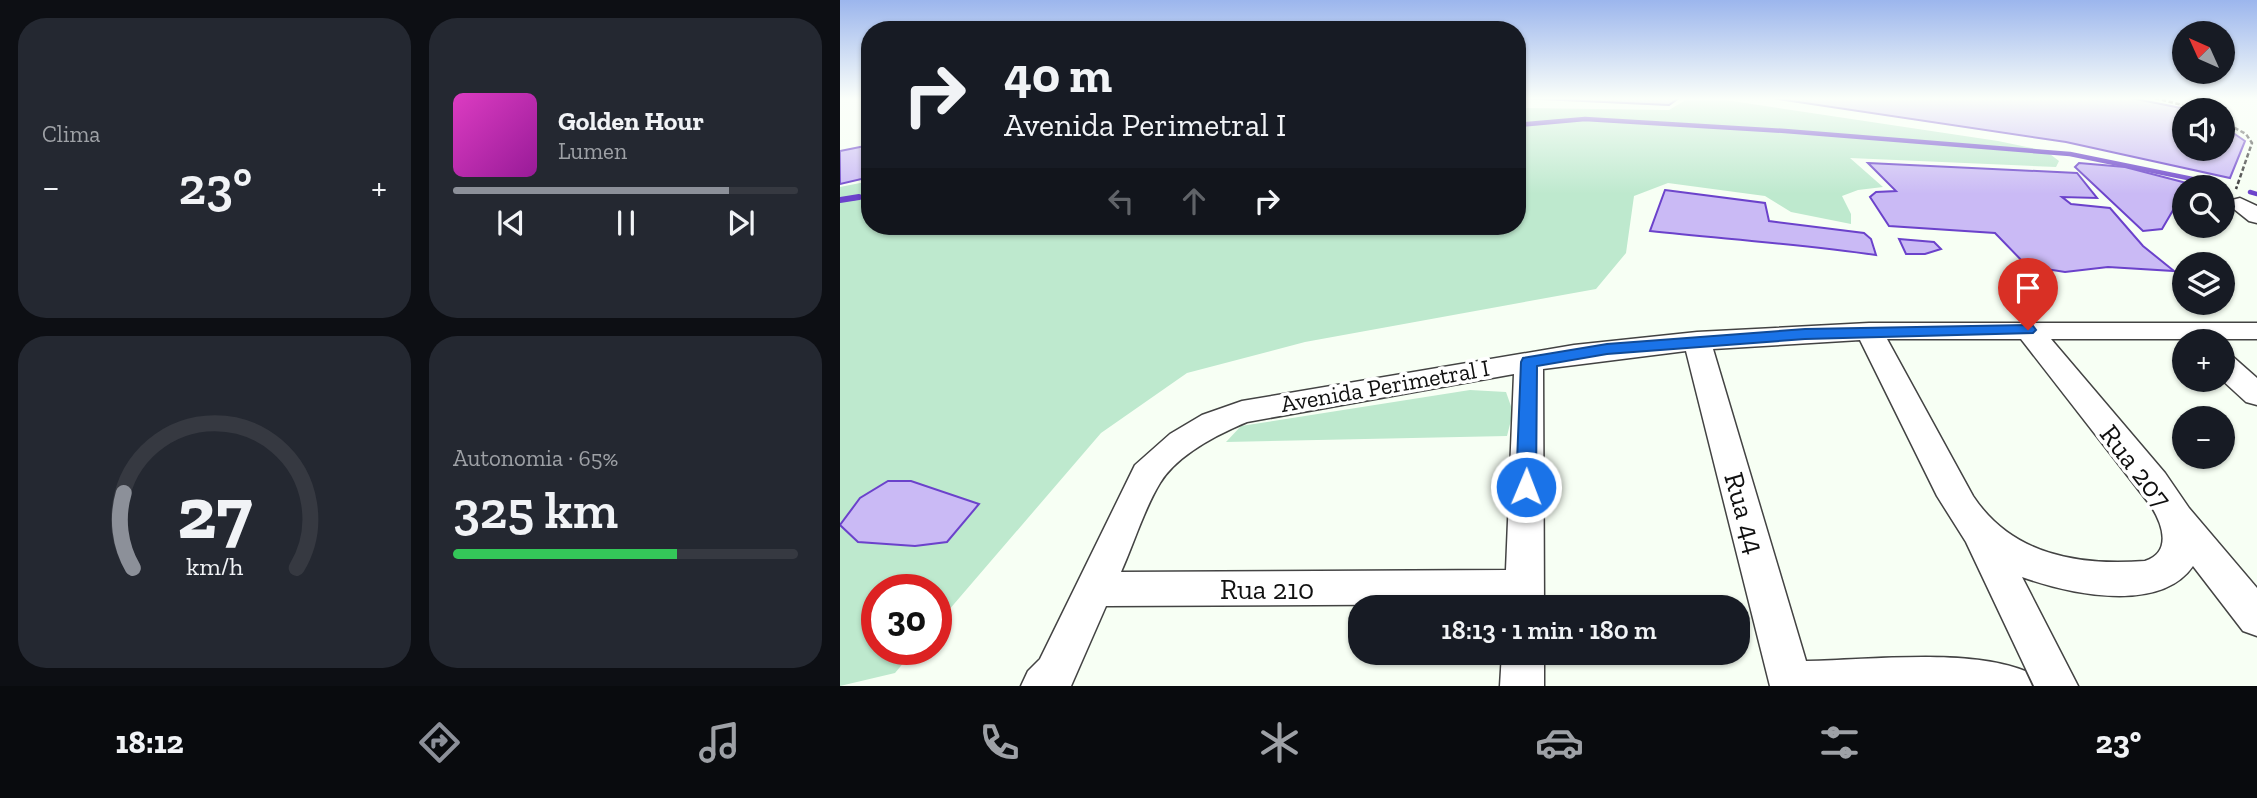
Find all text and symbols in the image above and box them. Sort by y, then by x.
north arrow [2172,21,2235,84]
map controls [2172,21,2235,469]
text: 40 m [1004,46,1112,105]
icon: right [889,49,980,140]
button: sound [2172,98,2235,161]
text: Golden Hour [558,105,704,137]
text: Avenida Perimetral I [1004,106,1286,144]
text: Clima [42,120,100,148]
text: Lumen [558,137,627,165]
text: 23° [178,155,252,217]
text: − [42,164,60,210]
text: + [371,164,387,210]
button: search [2172,175,2235,238]
icon: left [1102,182,1140,220]
icon: ahead [1175,182,1213,220]
icon: right [1248,182,1286,220]
icon: previous [492,204,530,242]
icon: pause [607,204,645,242]
icon: next [722,204,760,242]
button: layers [2172,252,2235,315]
pin [1998,258,2058,330]
icon: arrive [2009,269,2047,307]
button: + [2172,329,2235,392]
street label: Avenida Perimetral I [1278,353,1492,418]
button: − [2172,406,2235,469]
street label: Rua 207 [2093,418,2178,515]
text: Autonomia · 65% [453,444,618,472]
position arrow [1489,450,1563,524]
text: 27 [177,469,252,557]
street label: Rua 44 [1717,469,1772,558]
text: 325 km [453,479,618,541]
text: km/h [186,551,243,581]
street label: Rua 210 [1220,573,1314,606]
speed limit sign: 30 [861,574,952,665]
text: 18:13 · 1 min · 180 m [1441,614,1657,646]
icon: directions [415,718,464,767]
icon: music [695,718,744,767]
icon: phone [975,718,1024,767]
icon: climate [1255,718,1304,767]
icon: car [1535,718,1584,767]
icon: filters [1815,718,1864,767]
text: 18:12 [116,723,184,761]
text: 23° [2096,723,2141,761]

